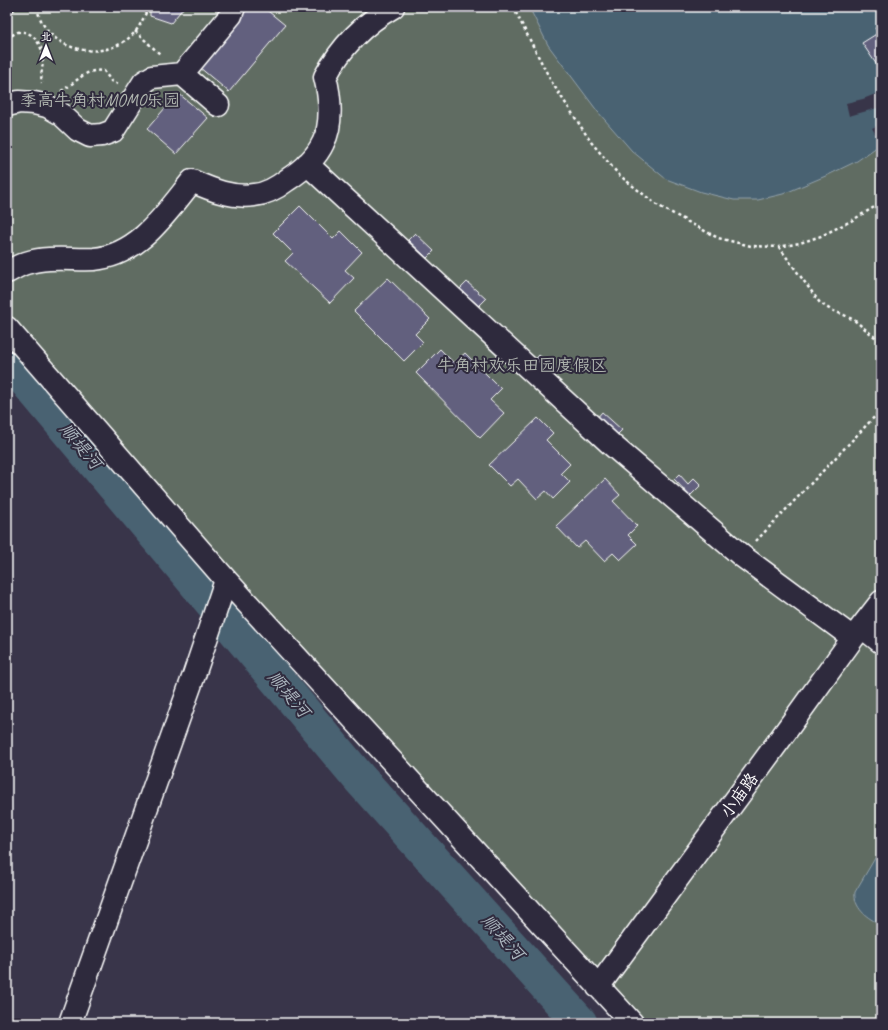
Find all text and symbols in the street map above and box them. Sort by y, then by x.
north arrow [26,26,66,66]
text: 北 [41,29,52,43]
park label: 季高牛角村MOMO乐园 [20,90,180,111]
park label: 牛角村欢乐田园度假区 [437,355,607,376]
water label: 顺堤河 [55,418,109,476]
water label: 顺堤河 [263,666,317,724]
street label: 小庙路 [716,768,763,822]
water label: 顺堤河 [477,910,531,967]

